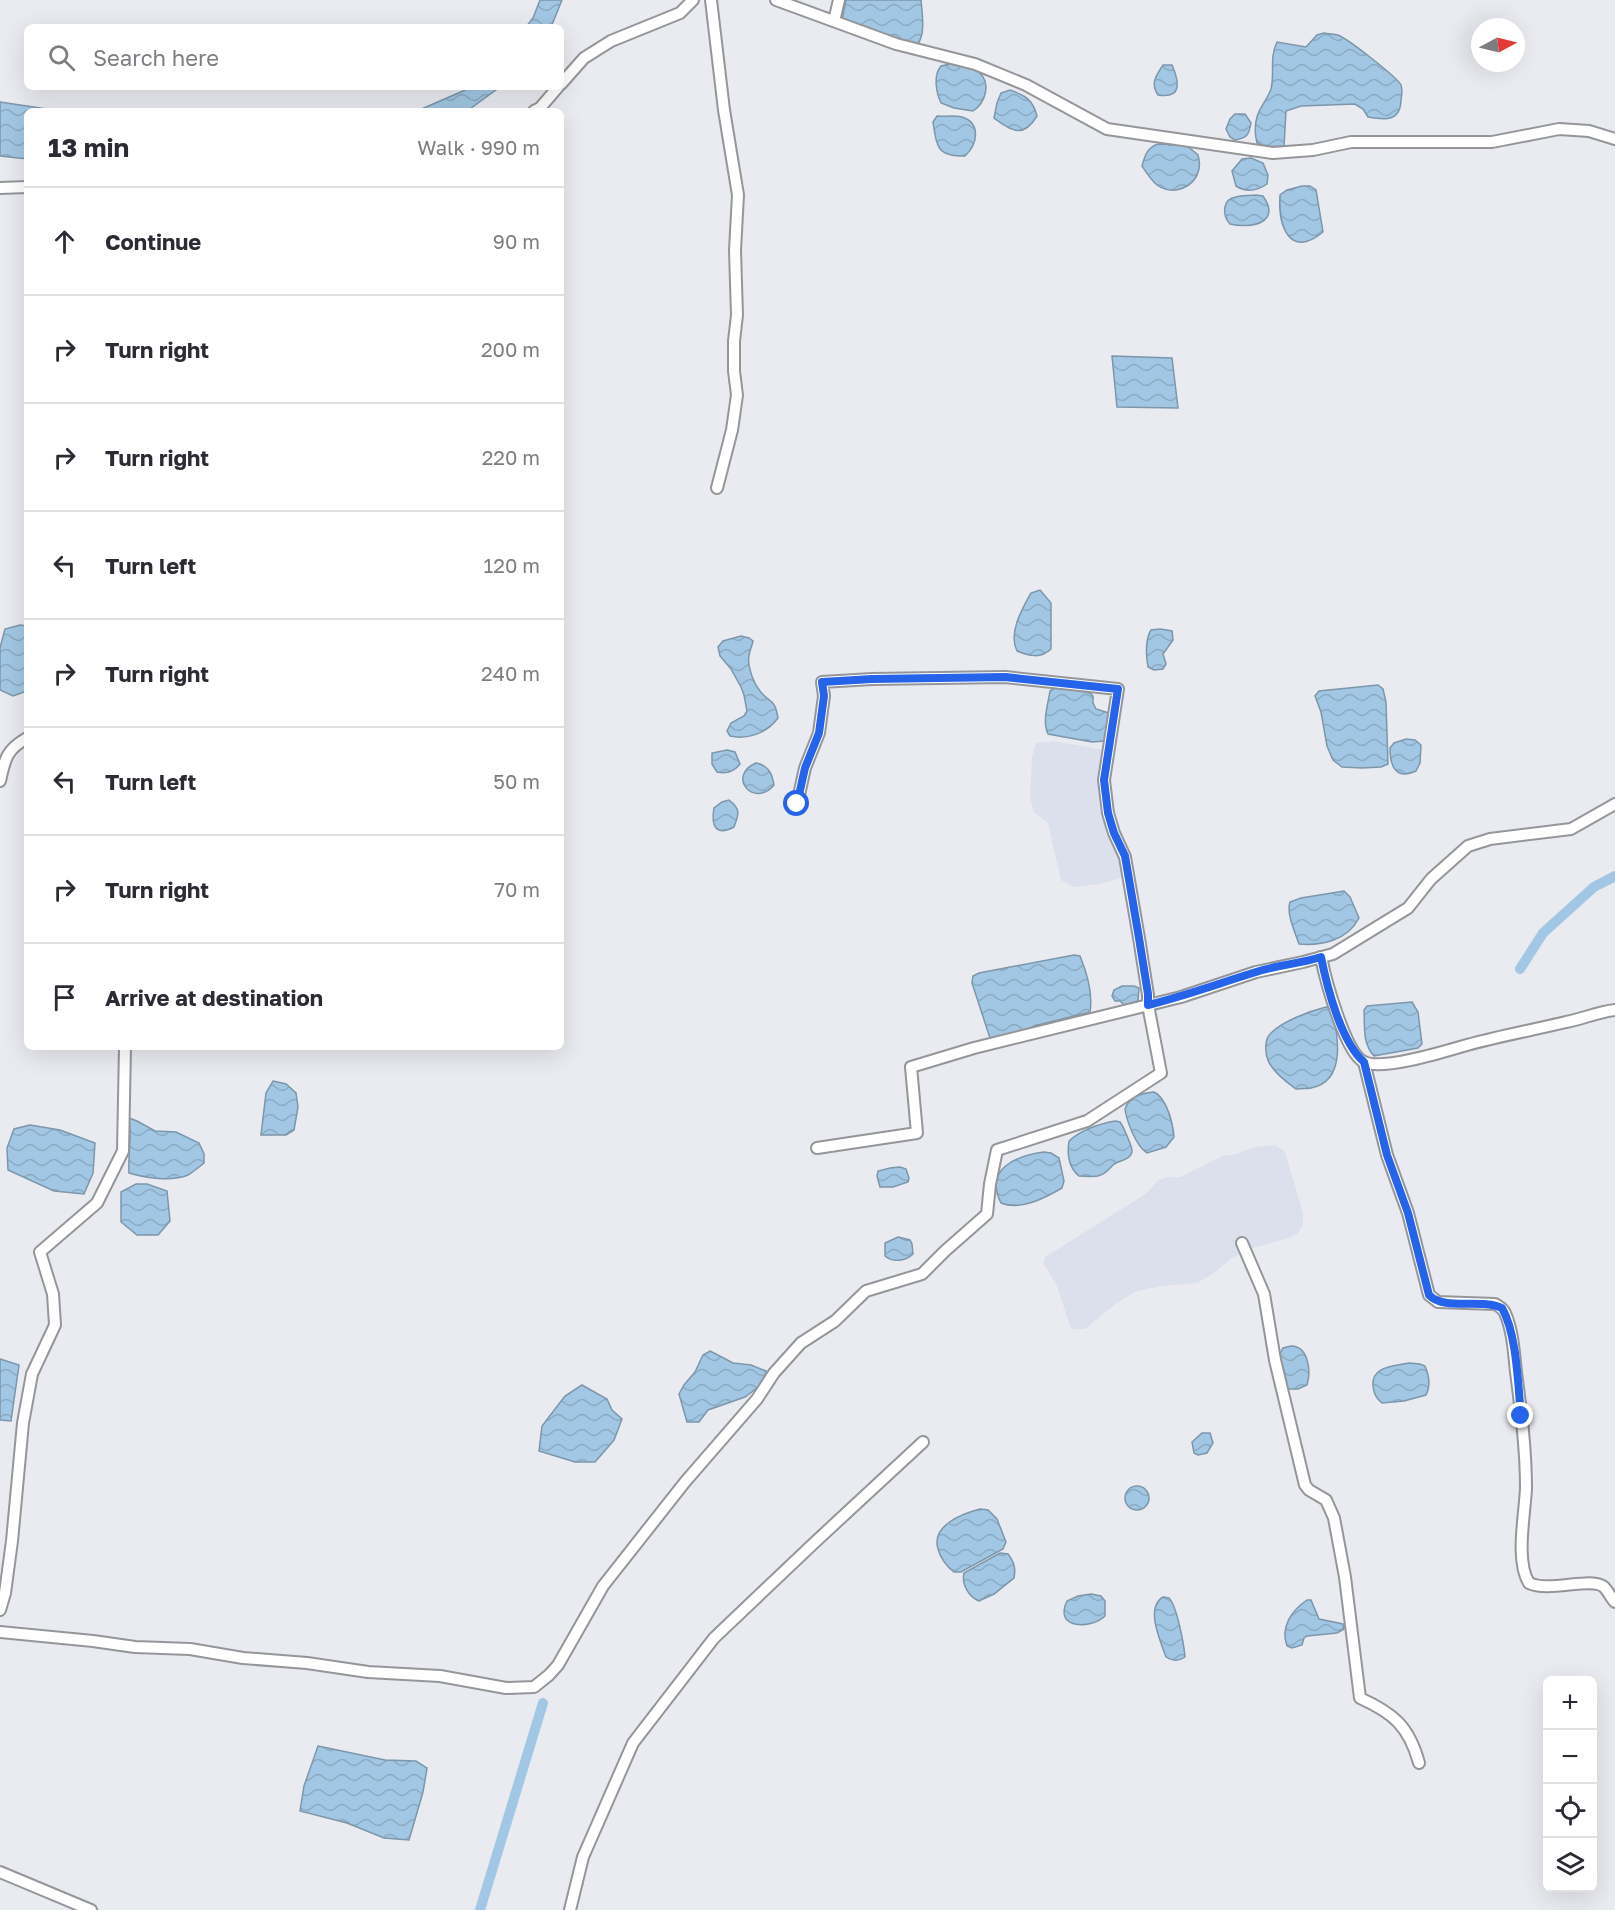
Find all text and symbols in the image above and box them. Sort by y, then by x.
north arrow [1471,18,1525,72]
search box [24,24,564,90]
icon: search [45,41,78,74]
text: Search here [93,44,219,71]
text: 13 min [48,132,129,163]
text: Walk · 990 m [417,135,540,159]
icon: ahead [48,225,81,258]
text: Continue [105,228,201,255]
text: 90 m [493,229,540,253]
icon: right [48,333,81,366]
text: Turn right [105,336,209,363]
text: 200 m [481,337,540,361]
icon: right [48,441,81,474]
text: Turn right [105,444,209,471]
text: 220 m [482,445,540,469]
icon: left [48,549,81,582]
text: Turn left [105,552,196,579]
text: 120 m [484,553,540,577]
icon: right [48,657,81,690]
text: Turn right [105,660,209,687]
text: 240 m [481,661,540,685]
icon: left [48,765,81,798]
text: Turn left [105,768,196,795]
text: 50 m [493,769,540,793]
route start [783,790,809,816]
icon: right [48,873,81,906]
text: Turn right [105,876,209,903]
text: 70 m [494,877,540,901]
icon: arrive [48,981,81,1014]
text: Arrive at destination [105,984,323,1011]
route end [1507,1402,1533,1428]
map controls [1543,1676,1597,1892]
button: + [1543,1676,1597,1730]
button: − [1543,1730,1597,1784]
button: locate [1543,1784,1597,1838]
button: layers [1543,1838,1597,1892]

